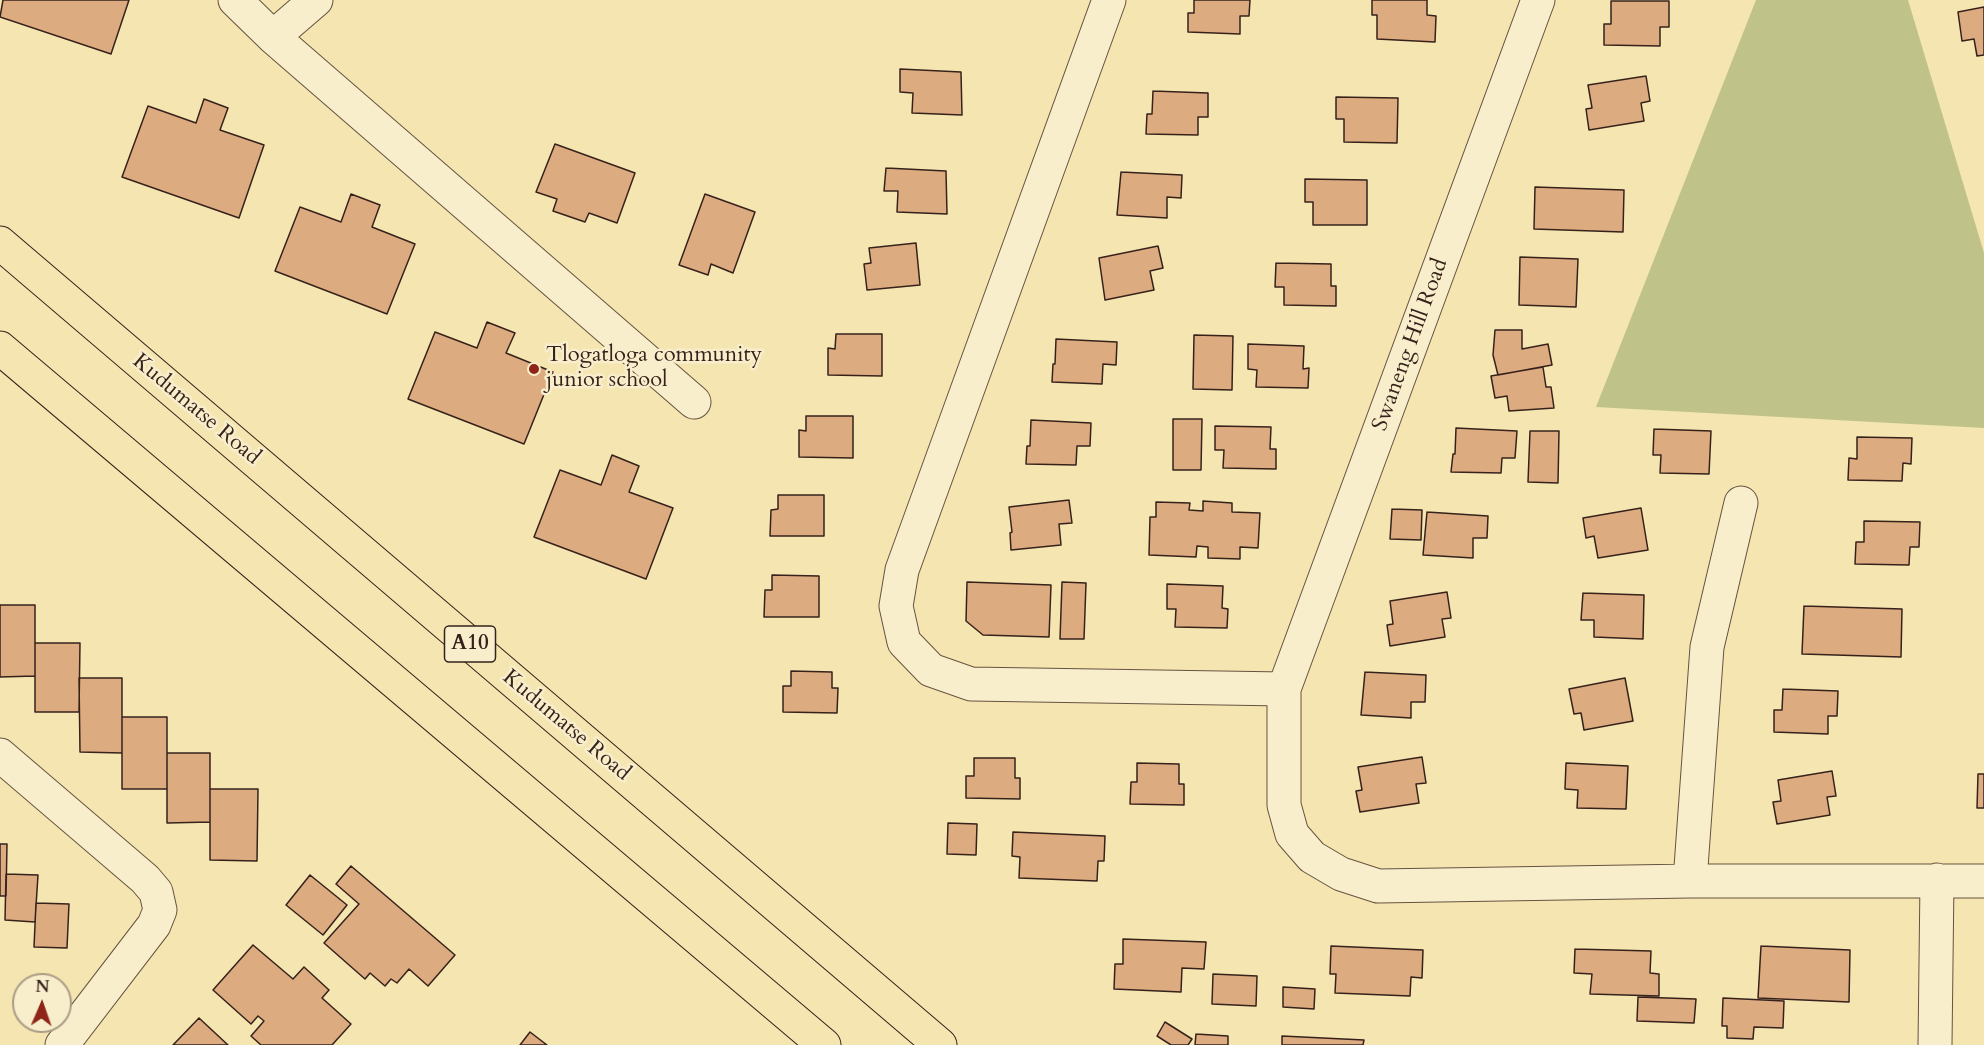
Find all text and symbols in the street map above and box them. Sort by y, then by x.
street label: Swaneng Hill Road [1368,255,1454,435]
place label: Tlogatloga community junior school [546,343,762,394]
street label: Kudumatse Road [127,349,265,471]
marker: Tlogatloga community junior school [527,362,541,376]
road number: A10 [444,626,496,662]
street label: Kudumatse Road [497,665,635,787]
north arrow [12,973,72,1033]
text: N [35,976,50,998]

